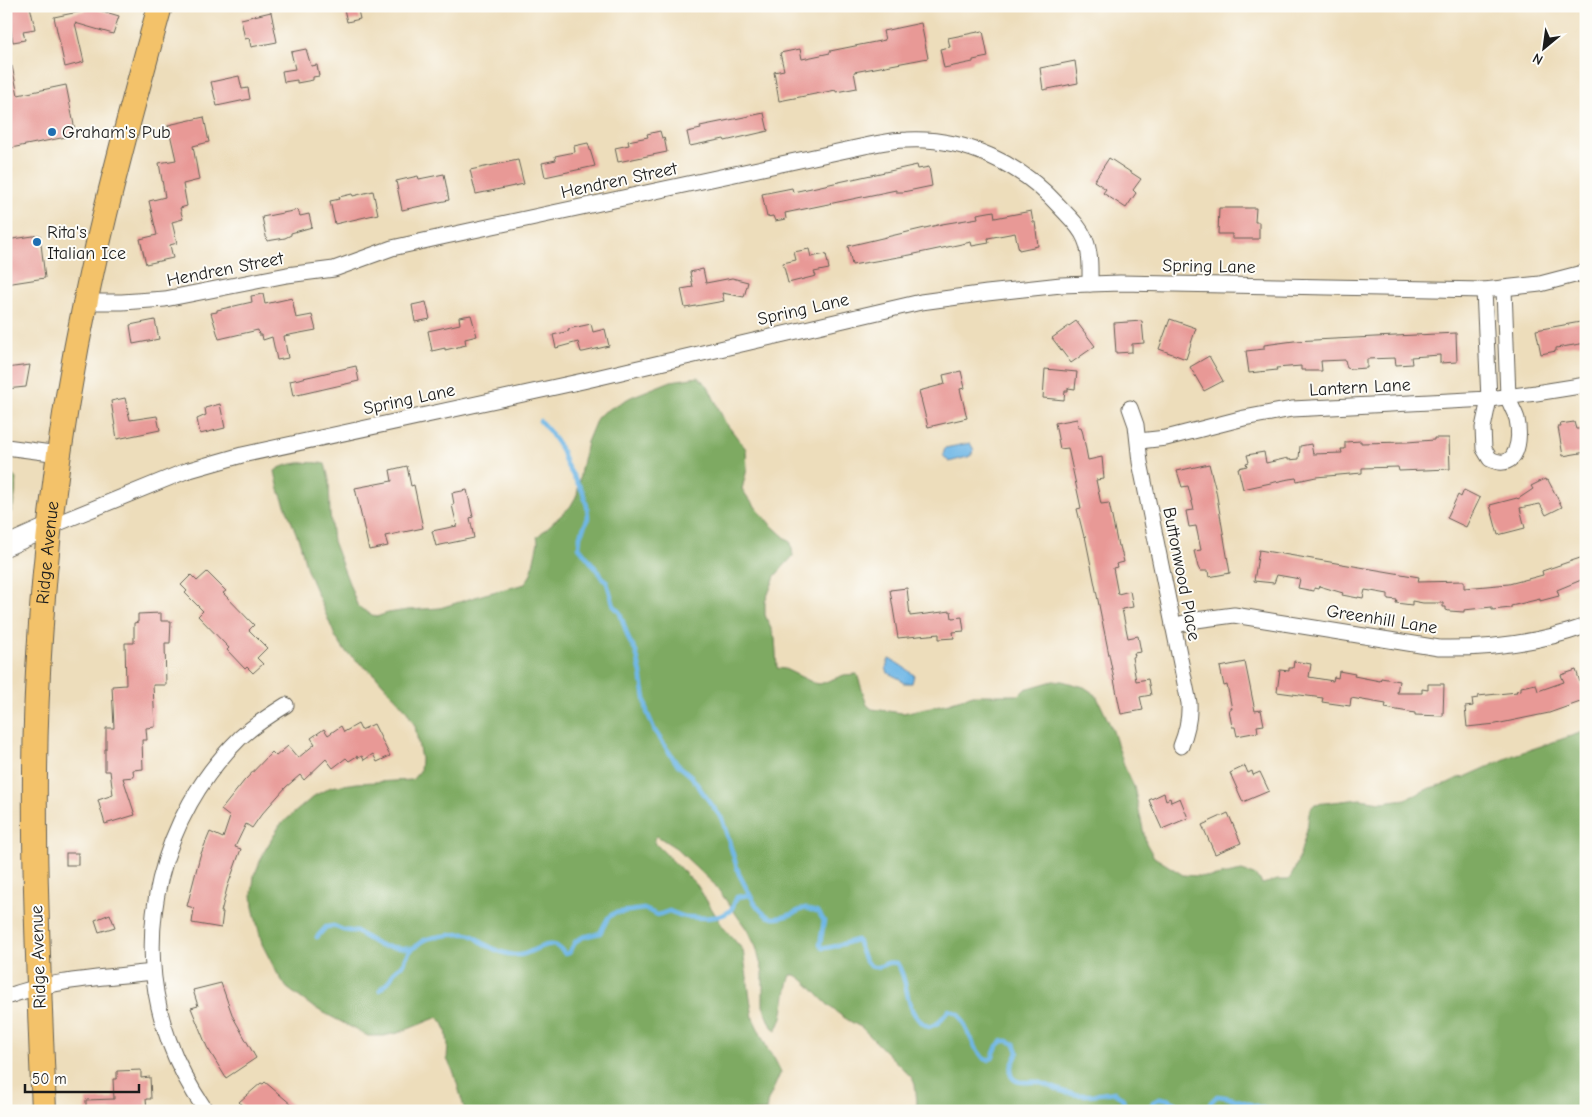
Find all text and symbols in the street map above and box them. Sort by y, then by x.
north arrow [1520,22,1570,72]
text: N [1530,49,1546,69]
place label: Graham's Pub [62,122,171,143]
marker: Graham's Pub [46,126,58,138]
street label: Hendren Street [559,158,680,203]
place label: Rita's Italian Ice [47,222,126,264]
marker: Rita's Italian Ice [31,236,43,248]
street label: Hendren Street [165,248,286,291]
street label: Spring Lane [1162,255,1256,278]
street label: Spring Lane [755,289,851,330]
street label: Lantern Lane [1309,374,1411,401]
street label: Spring Lane [361,380,457,419]
street label: Ridge Avenue [32,500,64,605]
street label: Buttonwood Place [1158,506,1205,643]
street label: Greenhill Lane [1325,600,1439,639]
street label: Ridge Avenue [26,905,51,1009]
scale bar [25,1062,139,1094]
text: 50 m [32,1070,67,1088]

